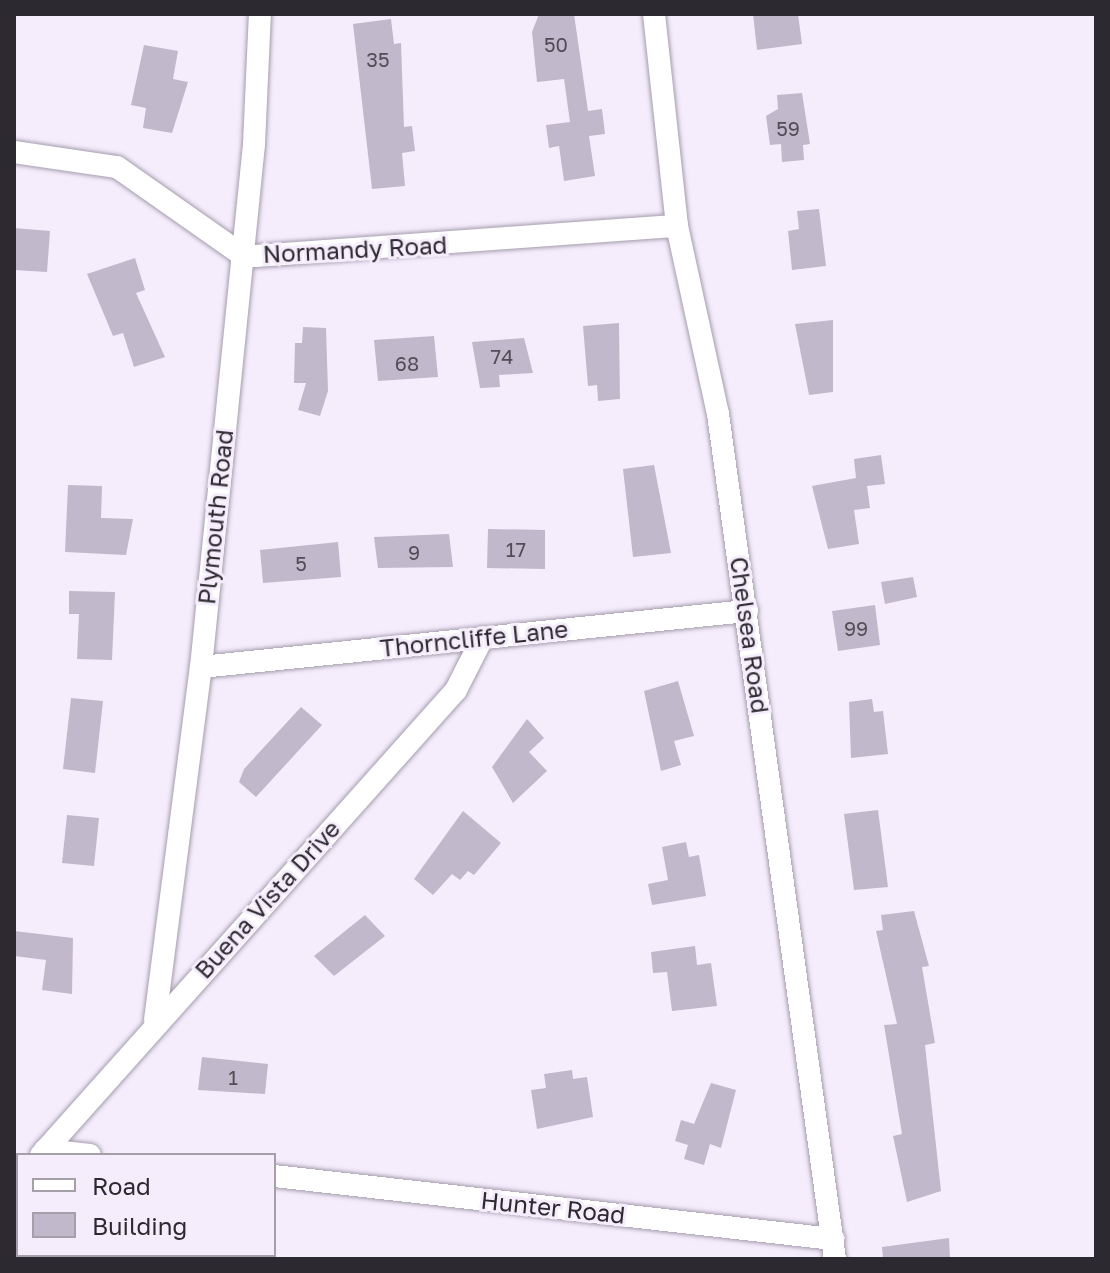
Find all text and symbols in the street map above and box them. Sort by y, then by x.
house number: 50 [544,32,568,56]
house number: 35 [366,47,390,71]
house number: 59 [776,116,800,140]
street label: Normandy Road [262,230,448,268]
house number: 74 [491,344,513,368]
house number: 68 [395,351,419,375]
street label: Plymouth Road [191,428,239,606]
house number: 17 [506,537,526,561]
house number: 9 [408,540,420,564]
house number: 5 [295,551,307,575]
street label: Chelsea Road [725,555,775,715]
street label: Thorncliffe Lane [379,614,569,662]
house number: 99 [844,616,868,640]
street label: Buena Vista Drive [188,814,346,984]
house number: 1 [228,1065,238,1089]
legend [16,1153,276,1257]
text: Road [92,1171,151,1200]
street label: Hunter Road [479,1185,627,1229]
text: Building [92,1211,187,1240]

